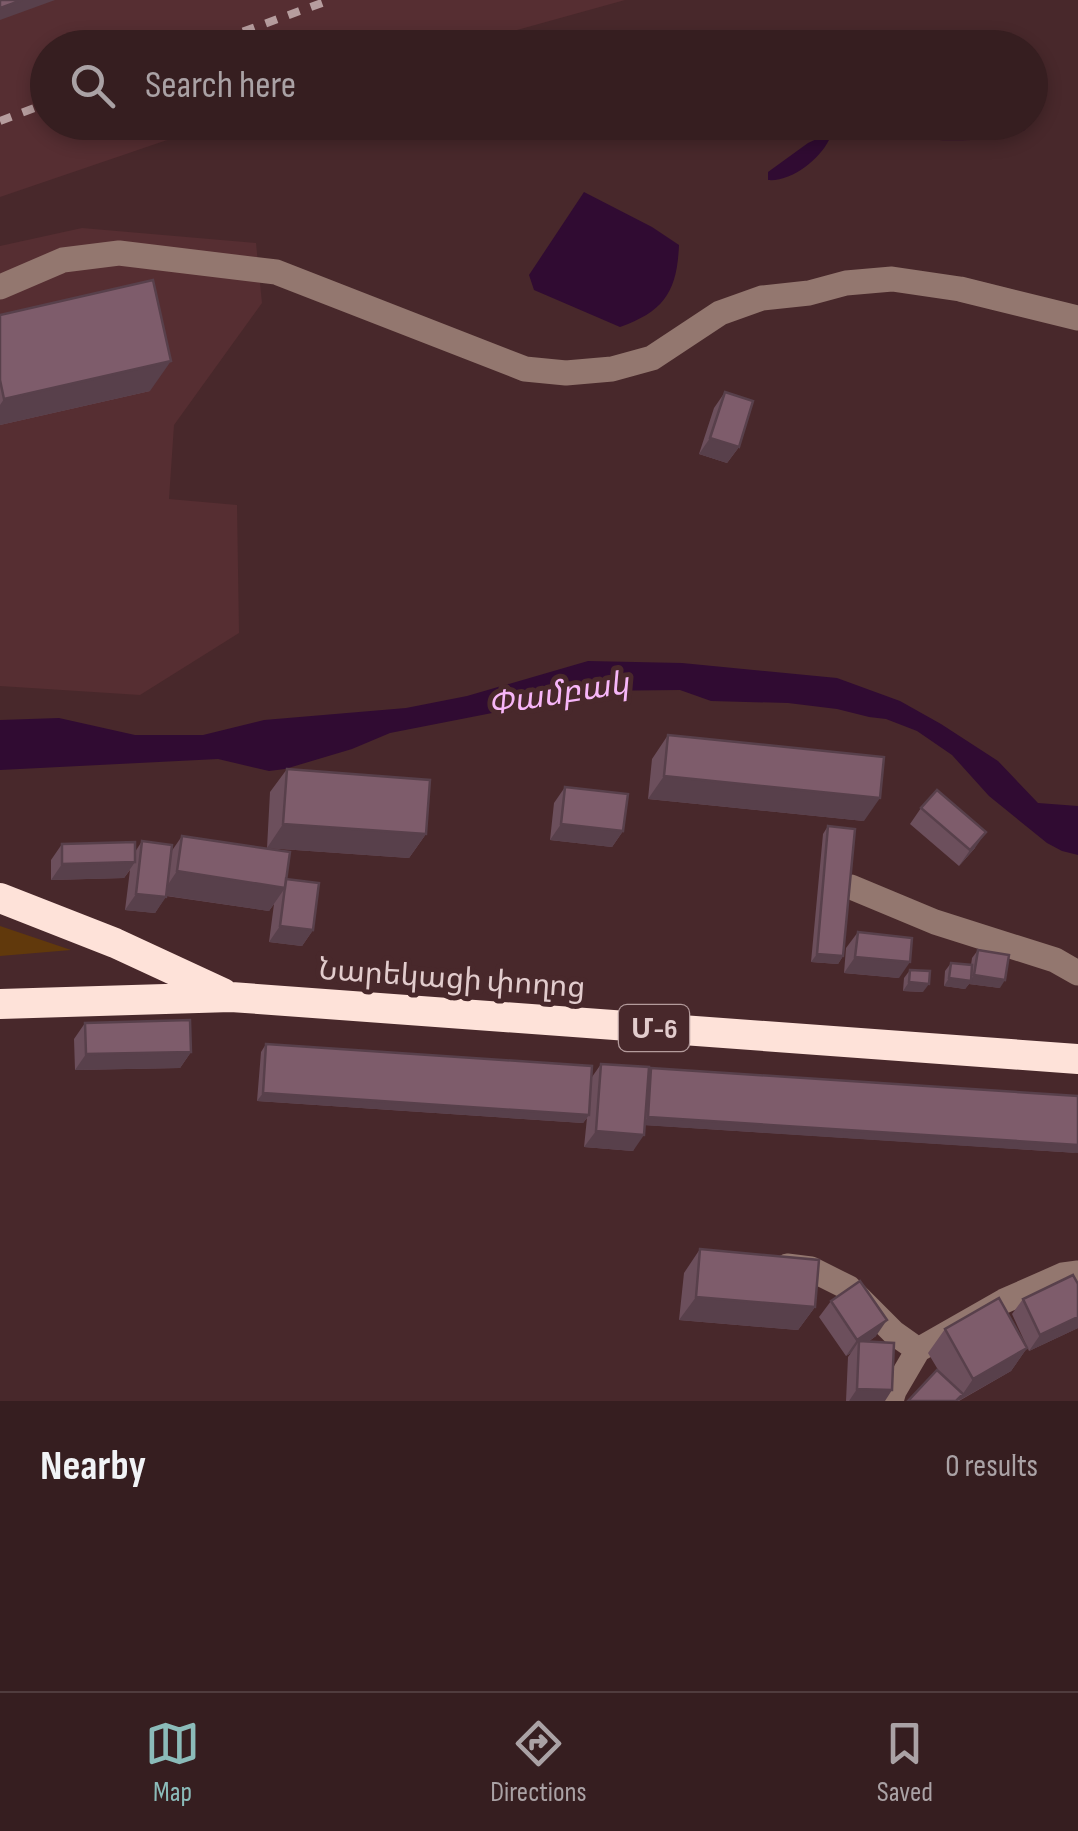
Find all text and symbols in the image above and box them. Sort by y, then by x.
search box [30,30,1048,140]
icon: search [65,58,120,113]
text: Search here [145,63,296,108]
water label: Փամբակ [485,664,633,725]
street label: Նարեկացի փողոց [317,952,587,1006]
road number: Մ-6 [619,1005,689,1051]
text: Nearby [40,1441,146,1492]
text: 0 results [945,1447,1038,1486]
tab: Map [145,1716,200,1809]
tab: Directions [490,1716,587,1809]
tab: Saved [877,1716,933,1809]

